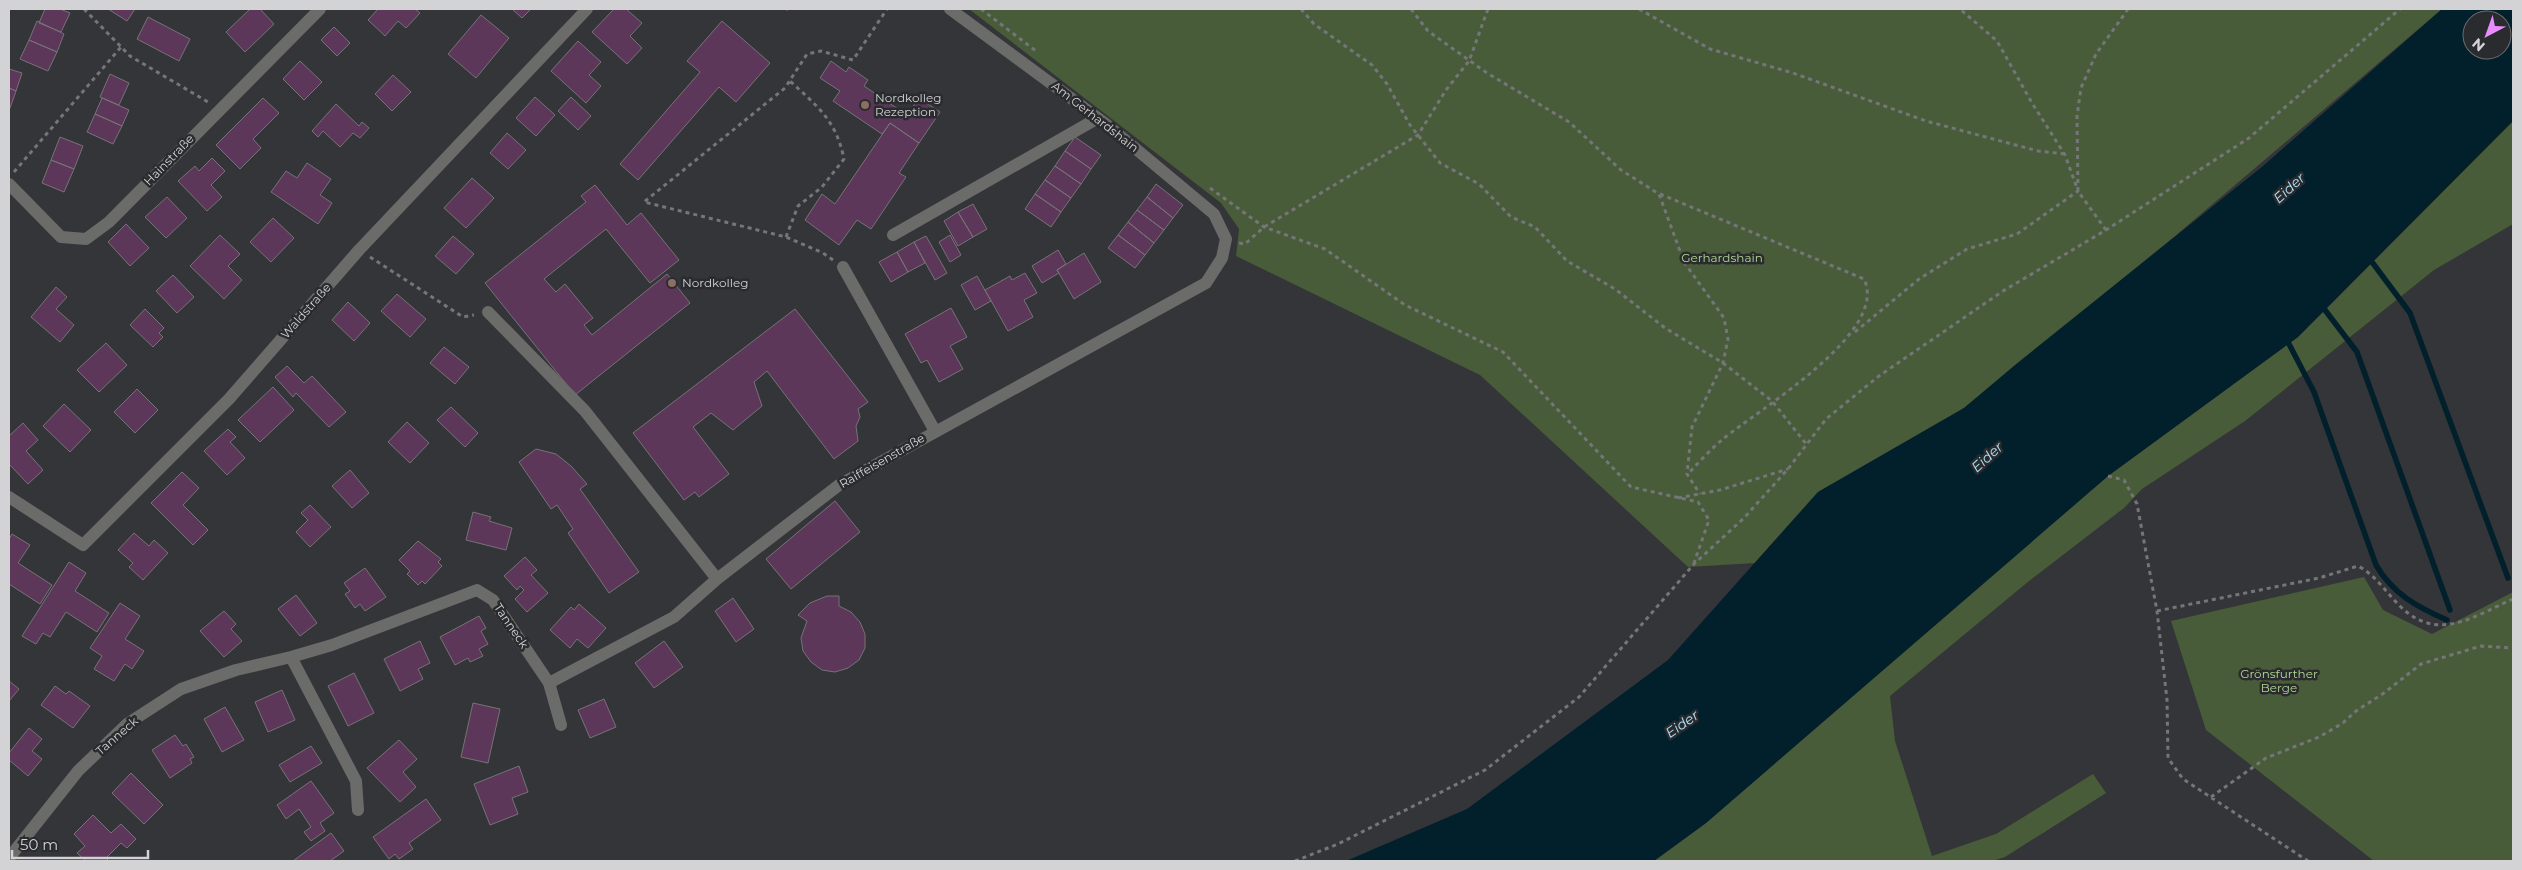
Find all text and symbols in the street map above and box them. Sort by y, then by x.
north arrow [2462,10,2512,60]
text: N [2468,34,2489,55]
street label: Am Gerhardshain [1049,78,1142,155]
place label: Nordkolleg Rezeption [875,90,941,119]
marker: Nordkolleg Rezeption [859,99,871,111]
street label: Hainstraße [140,131,197,188]
water label: Eider [2269,169,2309,207]
park label: Gerhardshain [1681,250,1763,265]
place label: Nordkolleg [682,275,748,290]
marker: Nordkolleg [666,277,678,289]
street label: Waldstraße [277,280,334,341]
street label: Raiffeisenstraße [836,430,927,491]
water label: Eider [1967,438,2007,476]
street label: Tanneck [491,600,532,652]
park label: Grönsfurther Berge [2240,666,2318,695]
water label: Eider [1662,706,1703,742]
street label: Tanneck [93,713,141,758]
scale bar [12,828,149,860]
text: 50 m [20,835,58,854]

